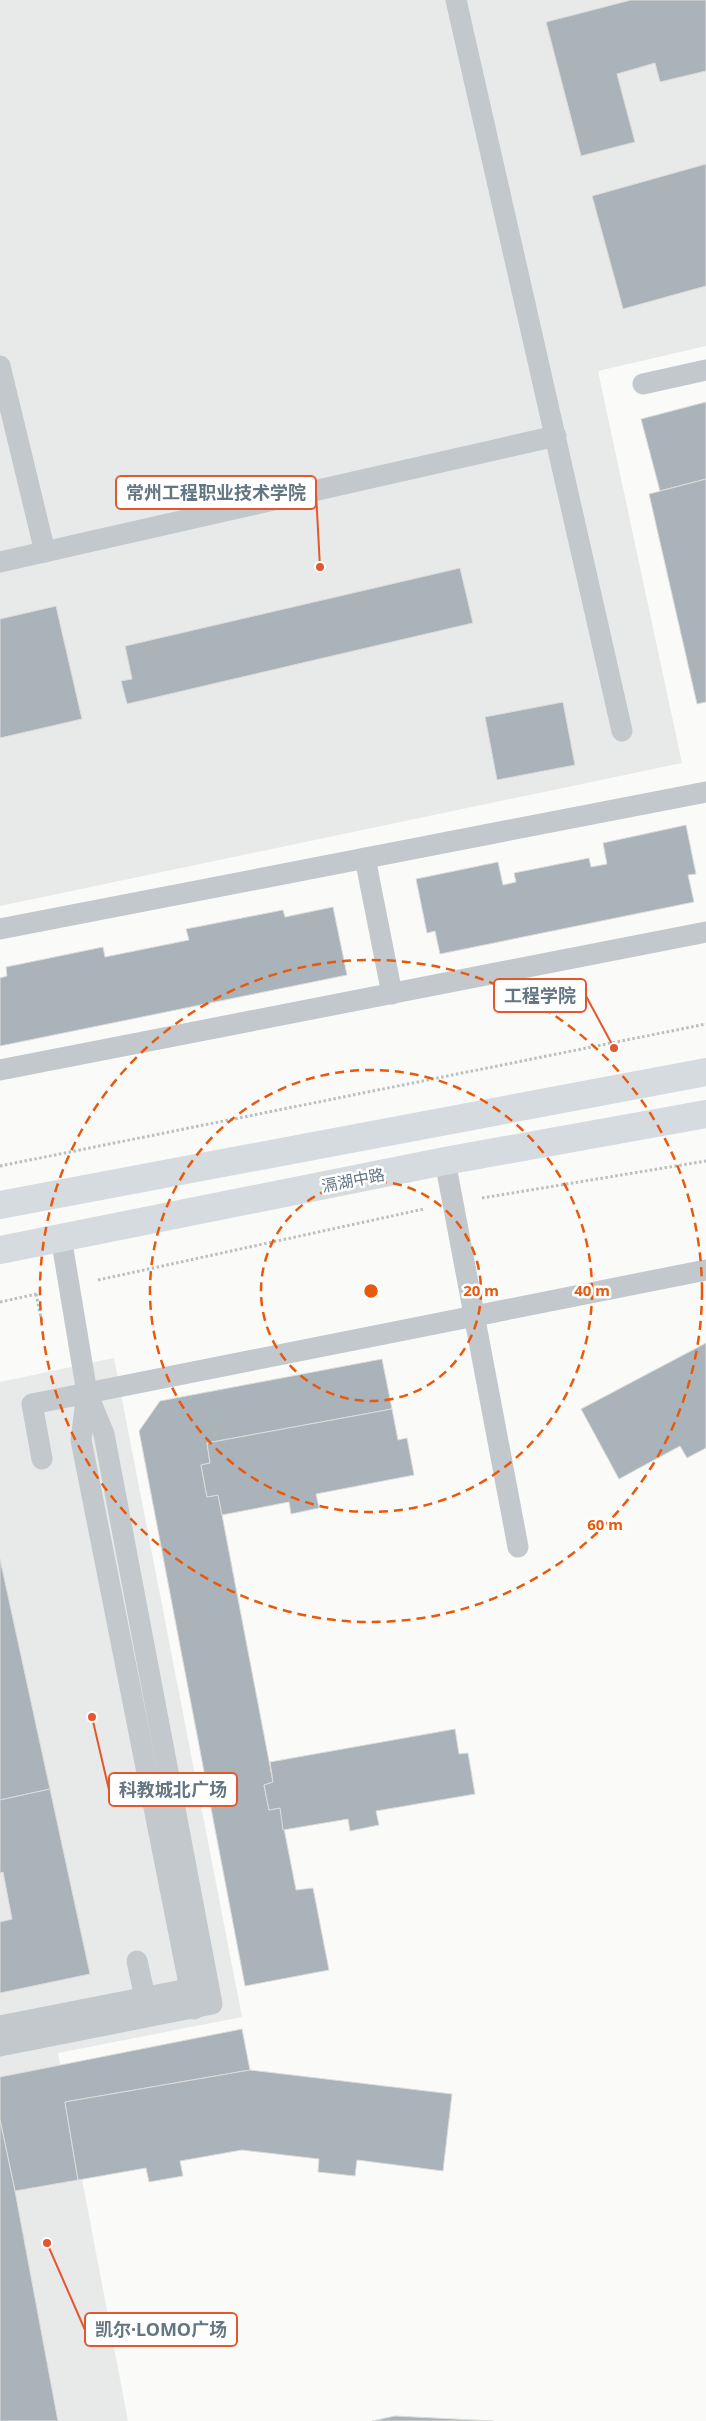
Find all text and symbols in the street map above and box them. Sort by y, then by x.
callout: 常州工程职业技术学院 [116,476,316,509]
text: 常州工程职业技术学院 [126,480,306,504]
callout: 工程学院 [494,979,586,1012]
text: 工程学院 [504,983,576,1007]
street label: 滆湖中路 [319,1163,387,1197]
text: 20 m [463,1280,499,1300]
text: 40 m [574,1280,610,1300]
centre of rings [362,1282,380,1300]
text: 60 m [587,1514,623,1534]
callout: 科教城北广场 [109,1773,237,1806]
text: 科教城北广场 [119,1777,227,1801]
callout: 凯尔·LOMO广场 [85,2313,237,2346]
text: 凯尔·LOMO广场 [95,2317,227,2341]

